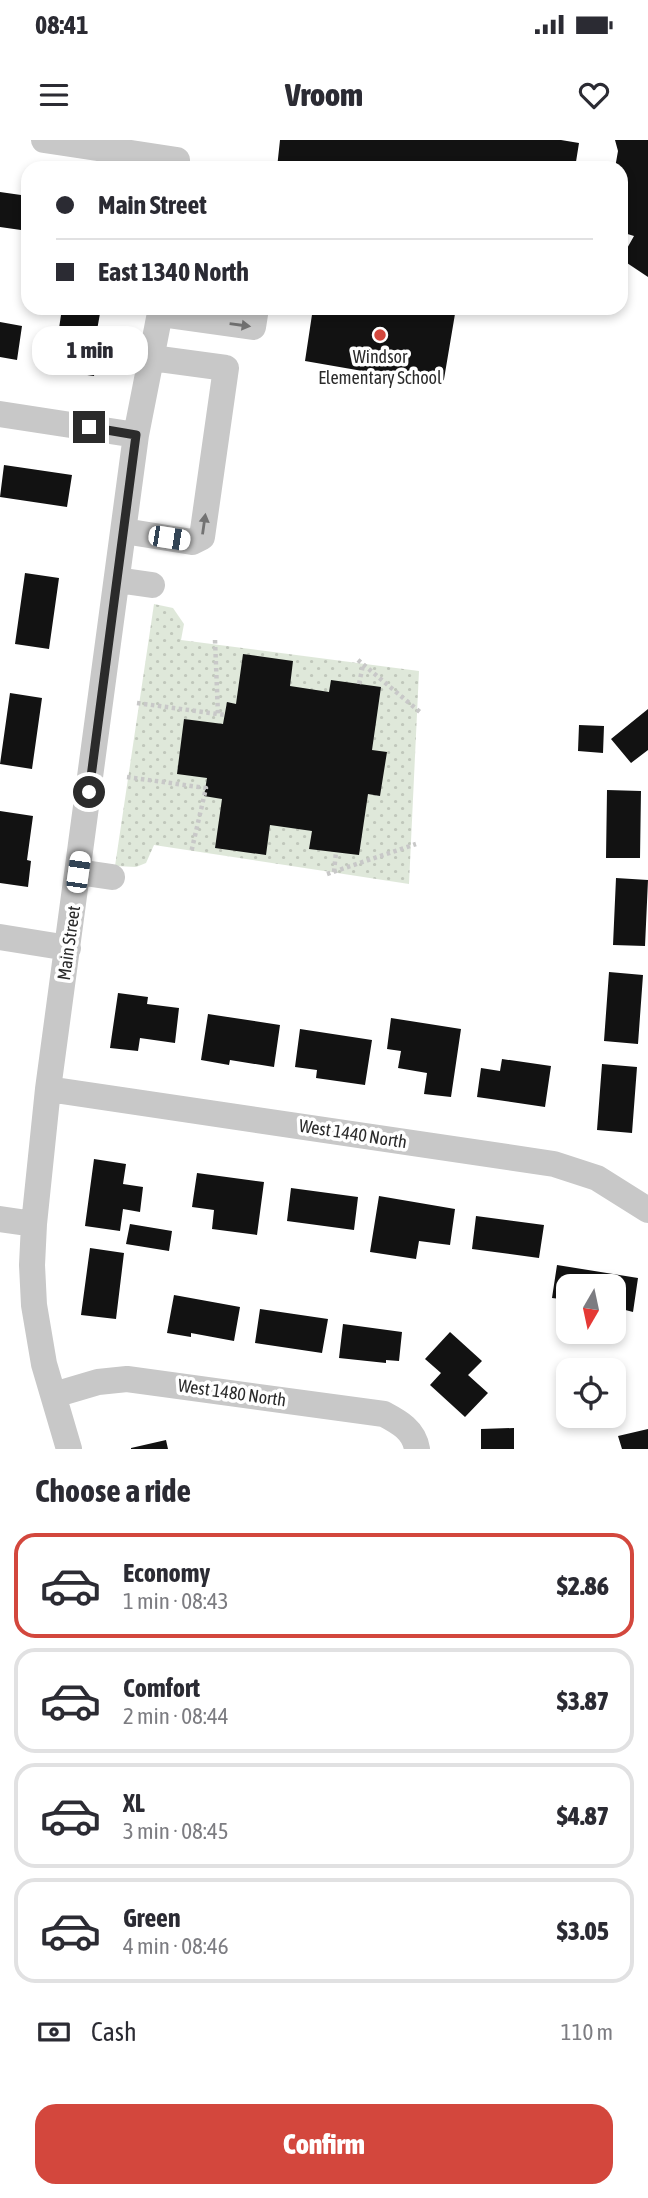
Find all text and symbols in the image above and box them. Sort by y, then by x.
text: 08:41 [35,10,89,40]
icon: menu [35,76,73,114]
text: Vroom [285,76,363,113]
icon: heart [575,76,613,114]
text: Main Street [98,190,207,220]
text: East 1340 North [98,257,249,287]
one-way arrow [229,320,251,331]
callout: 1 min [31,326,147,374]
marker: Windsor Elementary School [372,327,388,343]
text: 1 min [67,337,113,363]
place label: Windsor Elementary School [318,346,442,388]
route end [73,411,105,443]
one-way arrow [198,513,209,535]
car [147,524,192,552]
route start [73,776,105,808]
car [65,850,92,894]
street label: Main Street [53,904,84,982]
street label: West 1440 North [298,1115,409,1152]
north arrow [556,1274,626,1344]
map controls [556,1274,626,1428]
button: locate [556,1358,626,1428]
street label: West 1480 North [177,1375,288,1410]
text: Choose a ride [35,1472,191,1509]
icon: car [39,1554,102,1617]
text: Economy [123,1558,210,1588]
text: $2.86 [557,1571,609,1601]
text: 1 min · 08:43 [123,1588,229,1614]
icon: car [39,1669,102,1732]
text: Comfort [123,1673,200,1703]
text: $3.87 [557,1686,609,1716]
text: 2 min · 08:44 [123,1703,229,1729]
icon: car [39,1784,102,1847]
text: XL [123,1788,145,1818]
text: $4.87 [557,1801,609,1831]
text: 3 min · 08:45 [123,1818,229,1844]
icon: car [39,1899,102,1962]
text: Green [123,1903,181,1933]
text: $3.05 [557,1916,609,1946]
text: 4 min · 08:46 [123,1933,229,1959]
icon: cash [35,2013,73,2051]
text: Cash [91,2017,137,2047]
text: 110 m [561,2019,613,2045]
button: Confirm [35,2104,613,2184]

